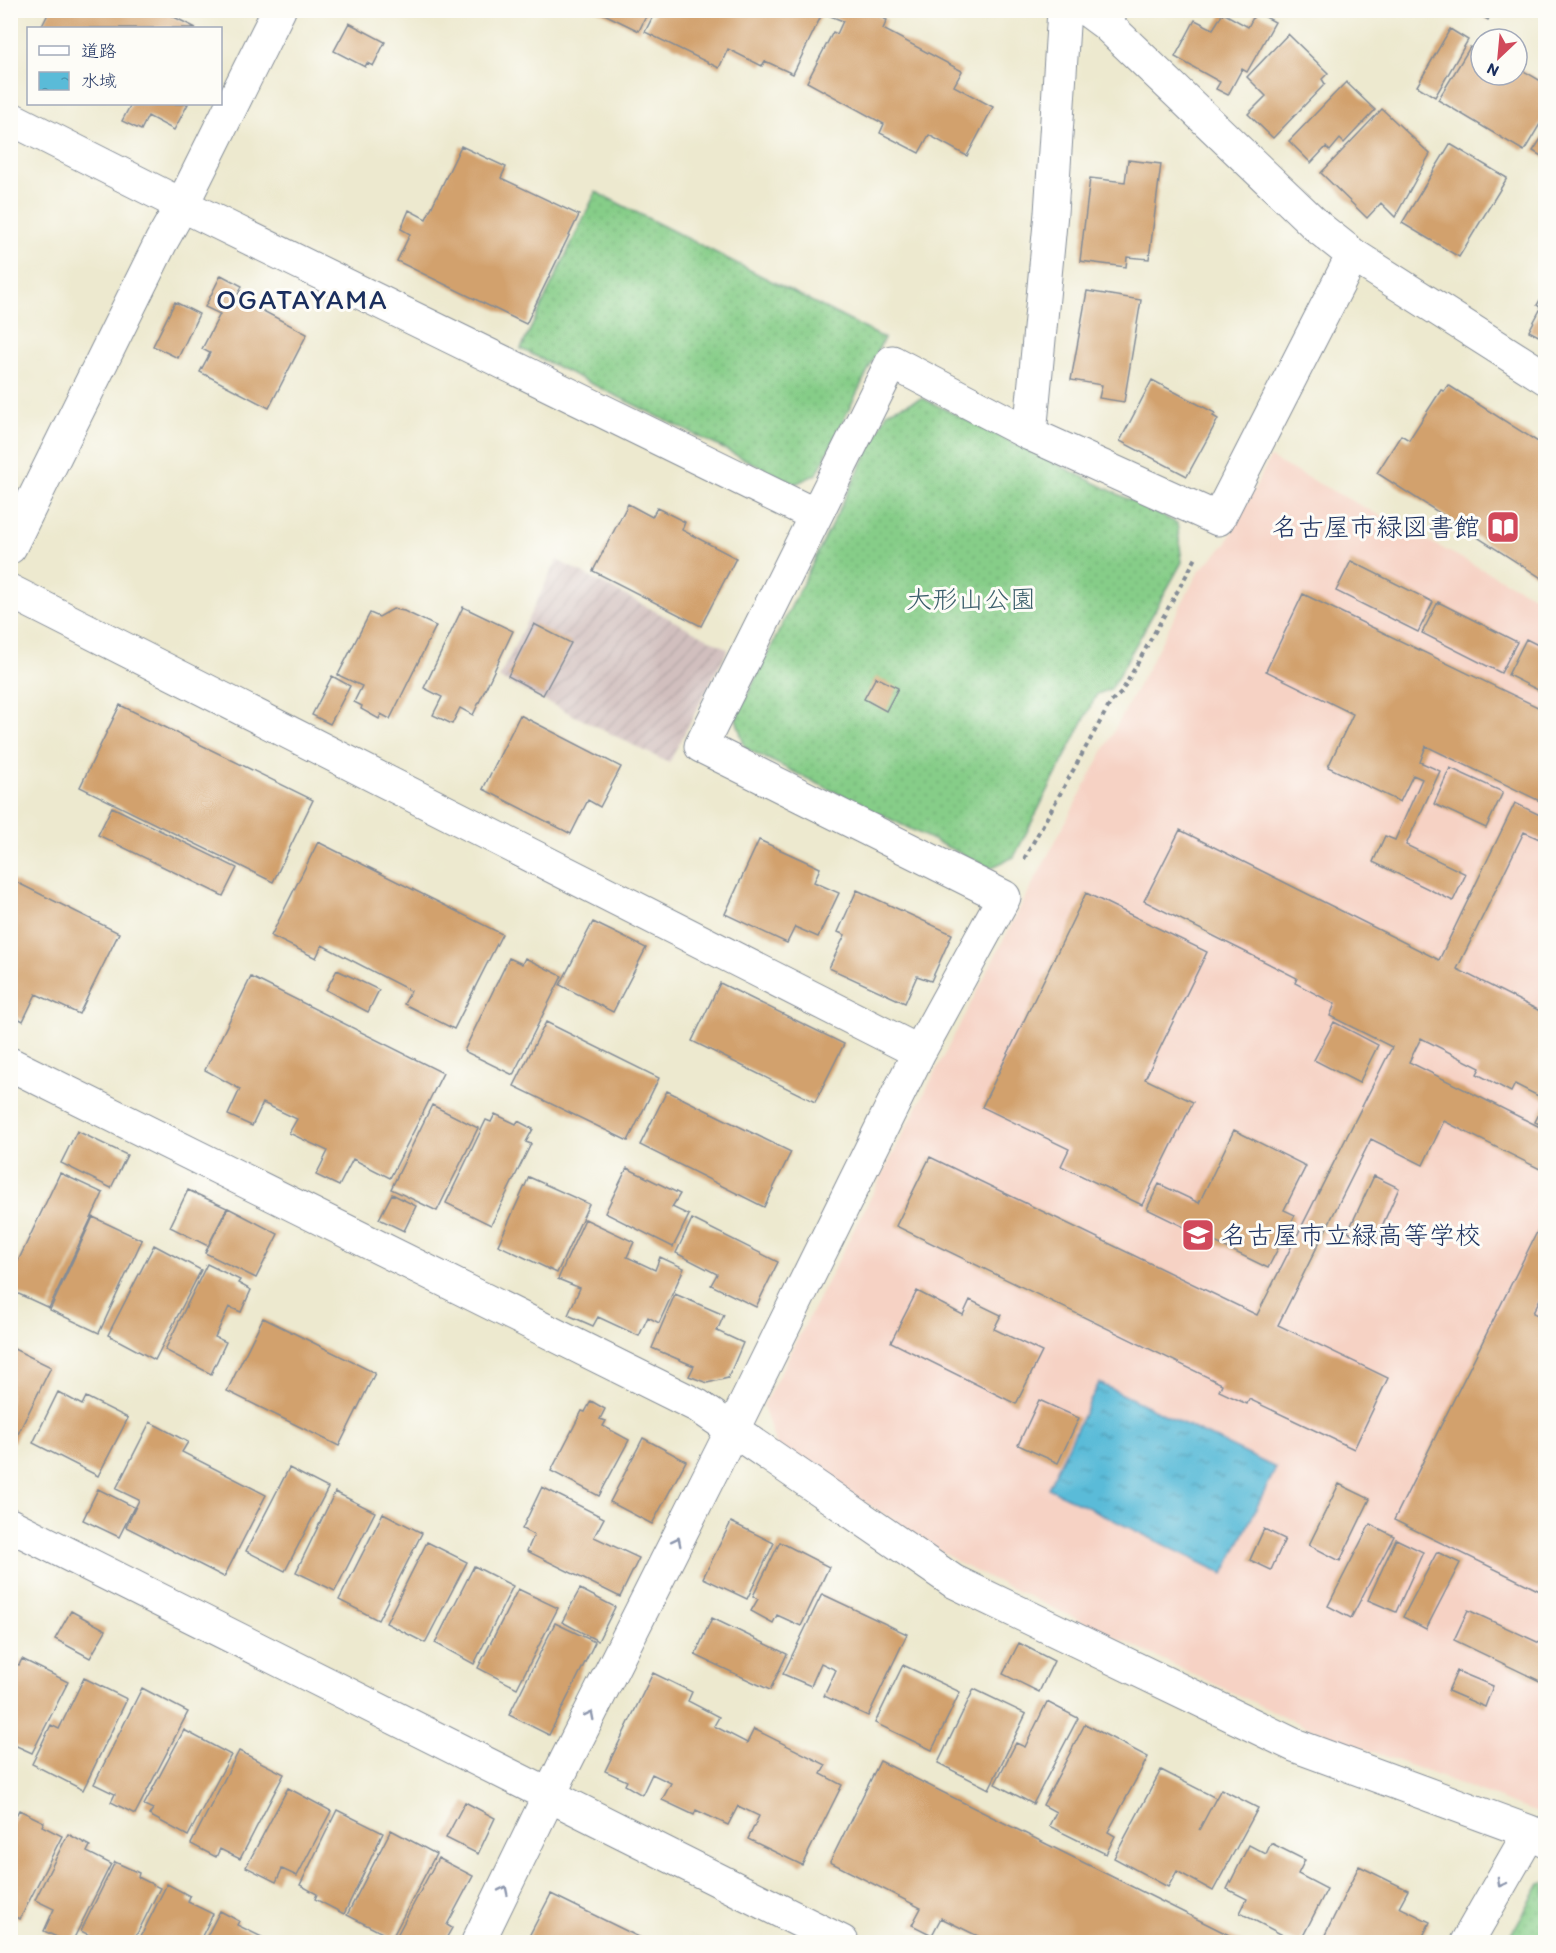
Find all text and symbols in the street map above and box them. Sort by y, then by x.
legend [27,27,222,105]
north arrow [1469,27,1529,87]
text: 道路 [81,40,117,62]
text: N [1484,59,1502,81]
text: 水域 [81,70,117,92]
district label: OGATAYAMA [216,282,388,316]
library icon: 名古屋市緑図書館 [1485,509,1521,545]
place label: 名古屋市緑図書館 [1272,511,1480,543]
park label: 大形山公園 [906,583,1036,615]
school or university icon: 名古屋市立緑高等学校 [1180,1217,1216,1253]
place label: 名古屋市立緑高等学校 [1221,1219,1481,1251]
one-way arrow [670,1536,682,1547]
one-way arrow [582,1710,594,1721]
one-way arrow [1496,1877,1508,1887]
one-way arrow [496,1885,508,1896]

